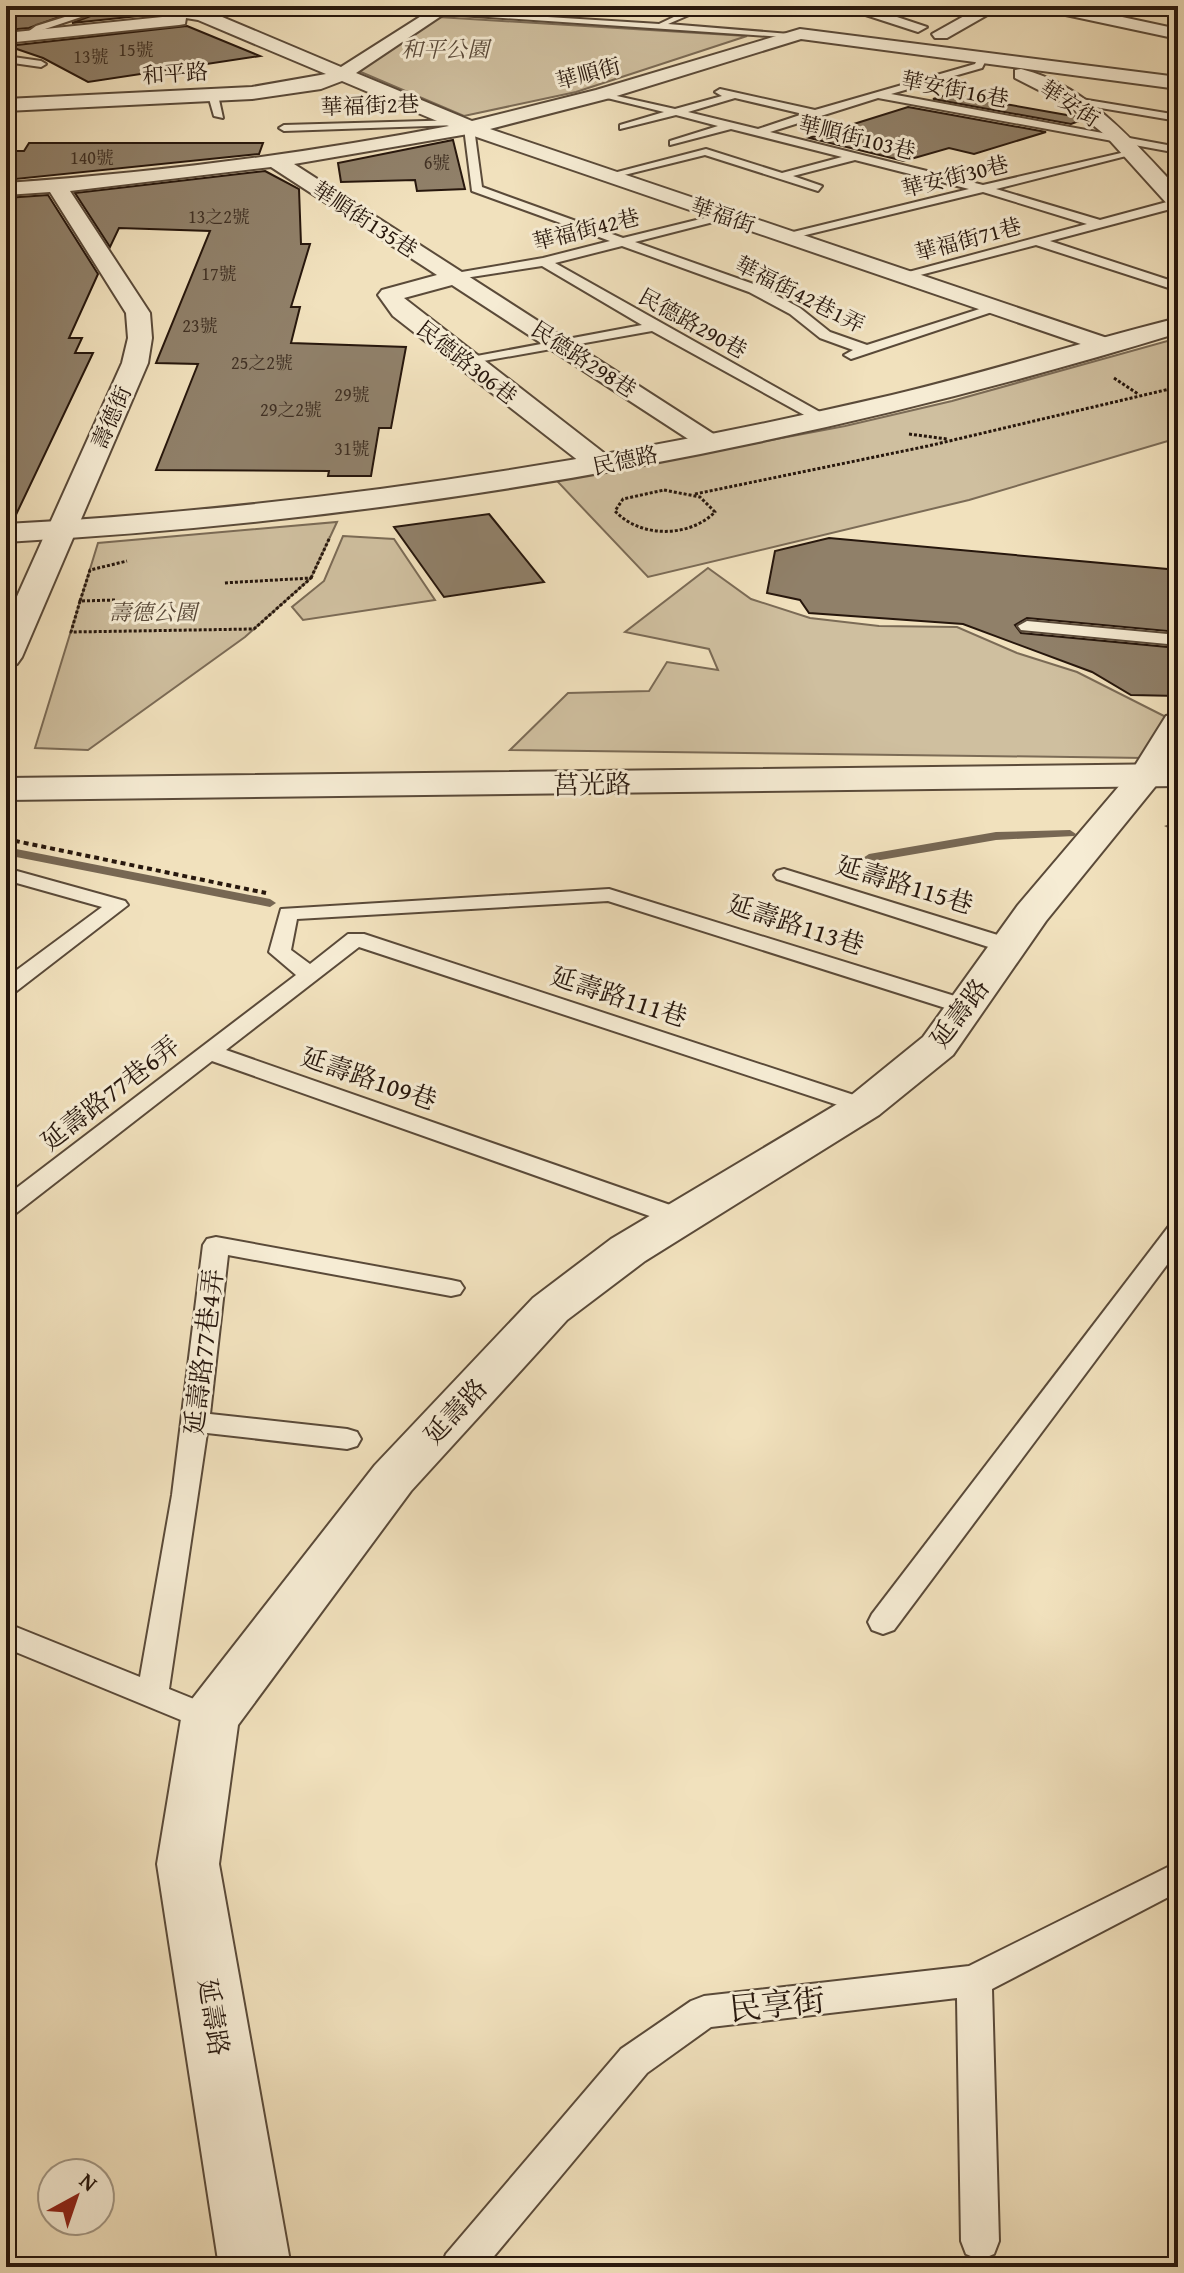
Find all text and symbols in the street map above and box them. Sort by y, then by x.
park label: 和平公園 [401,33,492,65]
house number: 15號 [118,36,154,63]
house number: 13號 [73,43,109,70]
street label: 華順街 [552,49,624,97]
street label: 和平路 [141,55,209,91]
street label: 華安街16巷 [898,63,1012,115]
street label: 華安街 [1034,72,1106,134]
street label: 華福街2巷 [320,87,420,123]
street label: 華順街103巷 [795,107,919,167]
house number: 140號 [70,144,114,171]
street label: 華安街30巷 [898,147,1012,205]
house number: 6號 [424,149,450,176]
street label: 華順街135巷 [306,173,424,265]
street label: 華福街 [687,189,759,241]
street label: 華福街42巷 [529,200,643,258]
house number: 13之2號 [188,203,250,230]
street label: 華福街71巷 [911,209,1025,269]
street label: 華福街42巷1弄 [730,248,870,340]
house number: 17號 [201,260,237,287]
street label: 民德路290巷 [633,280,753,366]
house number: 23號 [182,312,218,339]
street label: 民德路306巷 [410,313,524,411]
street label: 民德路298巷 [525,313,643,405]
house number: 25之2號 [231,349,293,376]
street label: 壽德街 [83,380,139,454]
house number: 29號 [334,381,370,408]
house number: 29之2號 [260,396,322,423]
house number: 31號 [334,435,370,462]
street label: 民德路 [589,437,661,483]
park label: 壽德公園 [109,596,200,628]
street label: 莒光路 [553,764,631,804]
street label: 延壽路115巷 [832,845,978,923]
street label: 延壽路113巷 [723,884,869,964]
street label: 延壽路111巷 [546,956,692,1036]
street label: 延壽路 [920,970,998,1056]
street label: 延壽路77巷6弄 [32,1026,188,1160]
street label: 延壽路109巷 [296,1037,442,1119]
street label: 延壽路77巷4弄 [173,1266,233,1438]
street label: 延壽路 [414,1369,496,1453]
street label: 延壽路 [189,1975,239,2059]
street label: 民享街 [727,1976,827,2032]
north arrow [36,2157,116,2237]
text: N [73,2165,105,2199]

